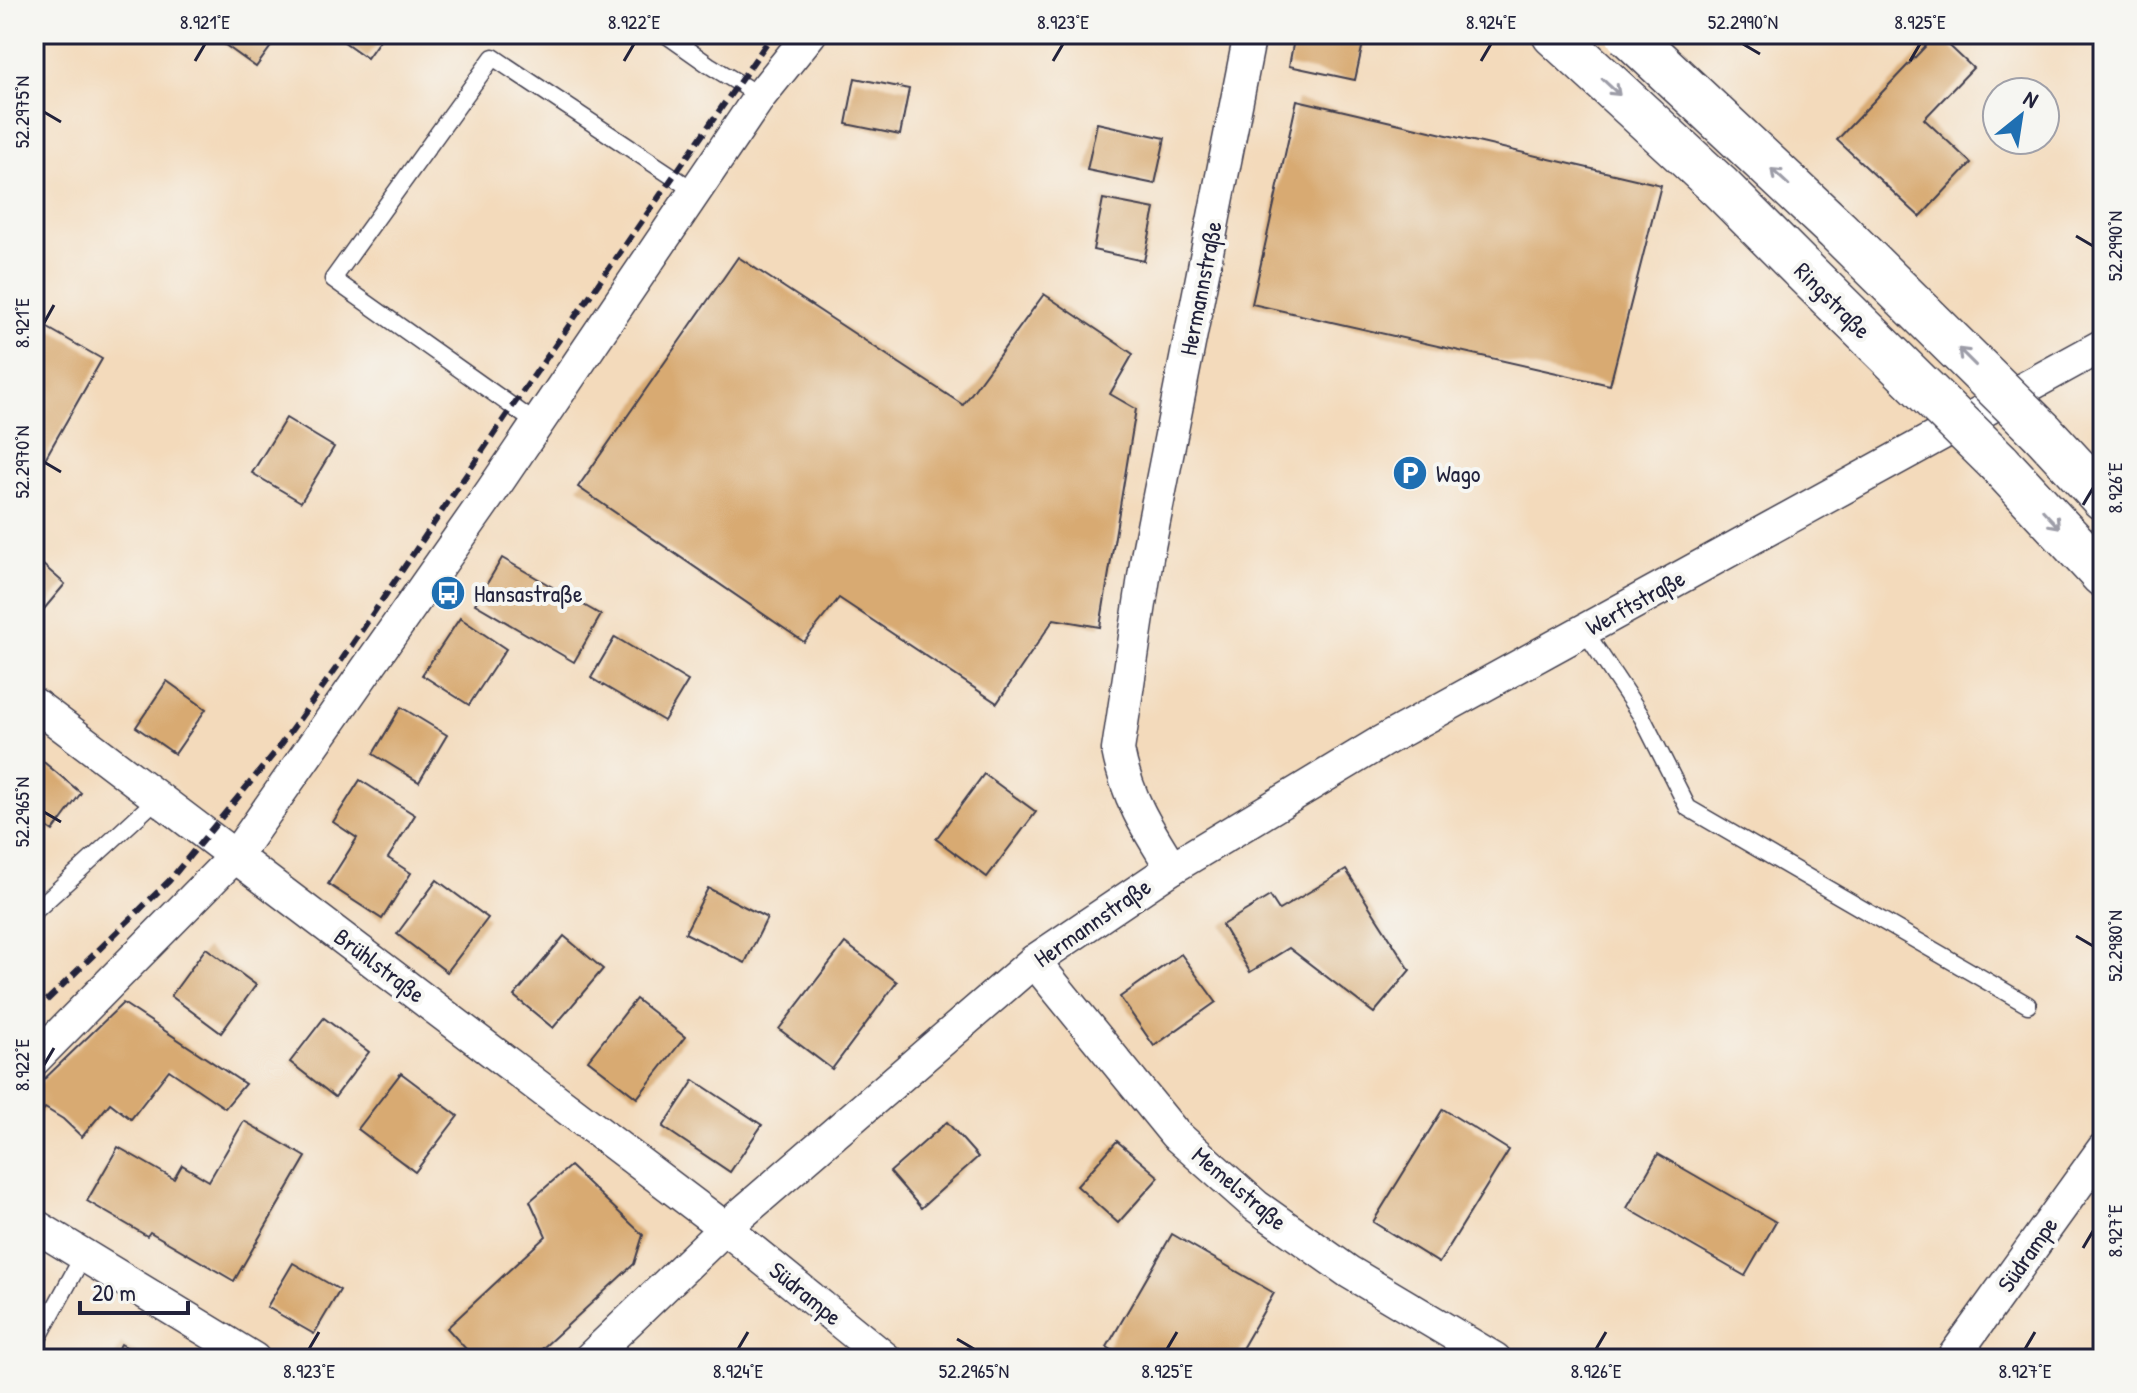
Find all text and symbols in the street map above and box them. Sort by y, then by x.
text: 8.921°E [180,8,230,35]
text: 8.922°E [608,8,660,35]
text: 8.923°E [1037,8,1089,35]
text: 8.924°E [1466,8,1516,35]
text: 52.2990°N [1708,8,1778,35]
text: 8.925°E [1894,8,1946,35]
text: 52.2975°N [8,76,35,148]
north arrow [1981,76,2061,156]
one-way arrow [1601,77,1621,95]
text: N [2018,83,2044,115]
one-way arrow [1770,167,1790,186]
text: 52.2990°N [2101,211,2128,281]
street label: Hermannstraße [1171,218,1229,358]
street label: Ringstraße [1788,255,1879,346]
text: 8.921°E [8,298,35,348]
one-way arrow [1957,348,1977,367]
text: 52.2970°N [8,426,35,498]
parking icon: Wago [1391,454,1429,492]
place label: Wago [1436,457,1481,489]
text: 8.926°E [2101,462,2128,514]
one-way arrow [2041,509,2060,529]
street label: Werftstraße [1580,561,1691,642]
bus stop icon: Hansastraße [429,574,467,612]
place label: Hansastraße [474,577,583,609]
text: 52.2965°N [8,777,35,847]
street label: Hermannstraße [1027,870,1157,974]
text: 52.2980°N [2101,910,2128,982]
street label: Brühlstraße [328,920,432,1010]
text: 8.922°E [8,1039,35,1091]
street label: Memelstraße [1186,1139,1294,1237]
text: 8.927°E [2101,1204,2128,1258]
street label: Südrampe [1990,1210,2065,1298]
street label: Südrampe [763,1254,849,1332]
scale bar [80,1265,188,1315]
text: 20 m [92,1276,136,1308]
text: 8.923°E [283,1357,335,1384]
text: 8.924°E [713,1357,763,1384]
text: 52.2965°N [939,1357,1009,1384]
text: 8.925°E [1141,1357,1193,1384]
text: 8.926°E [1570,1357,1622,1384]
text: 8.927°E [1998,1357,2052,1384]

